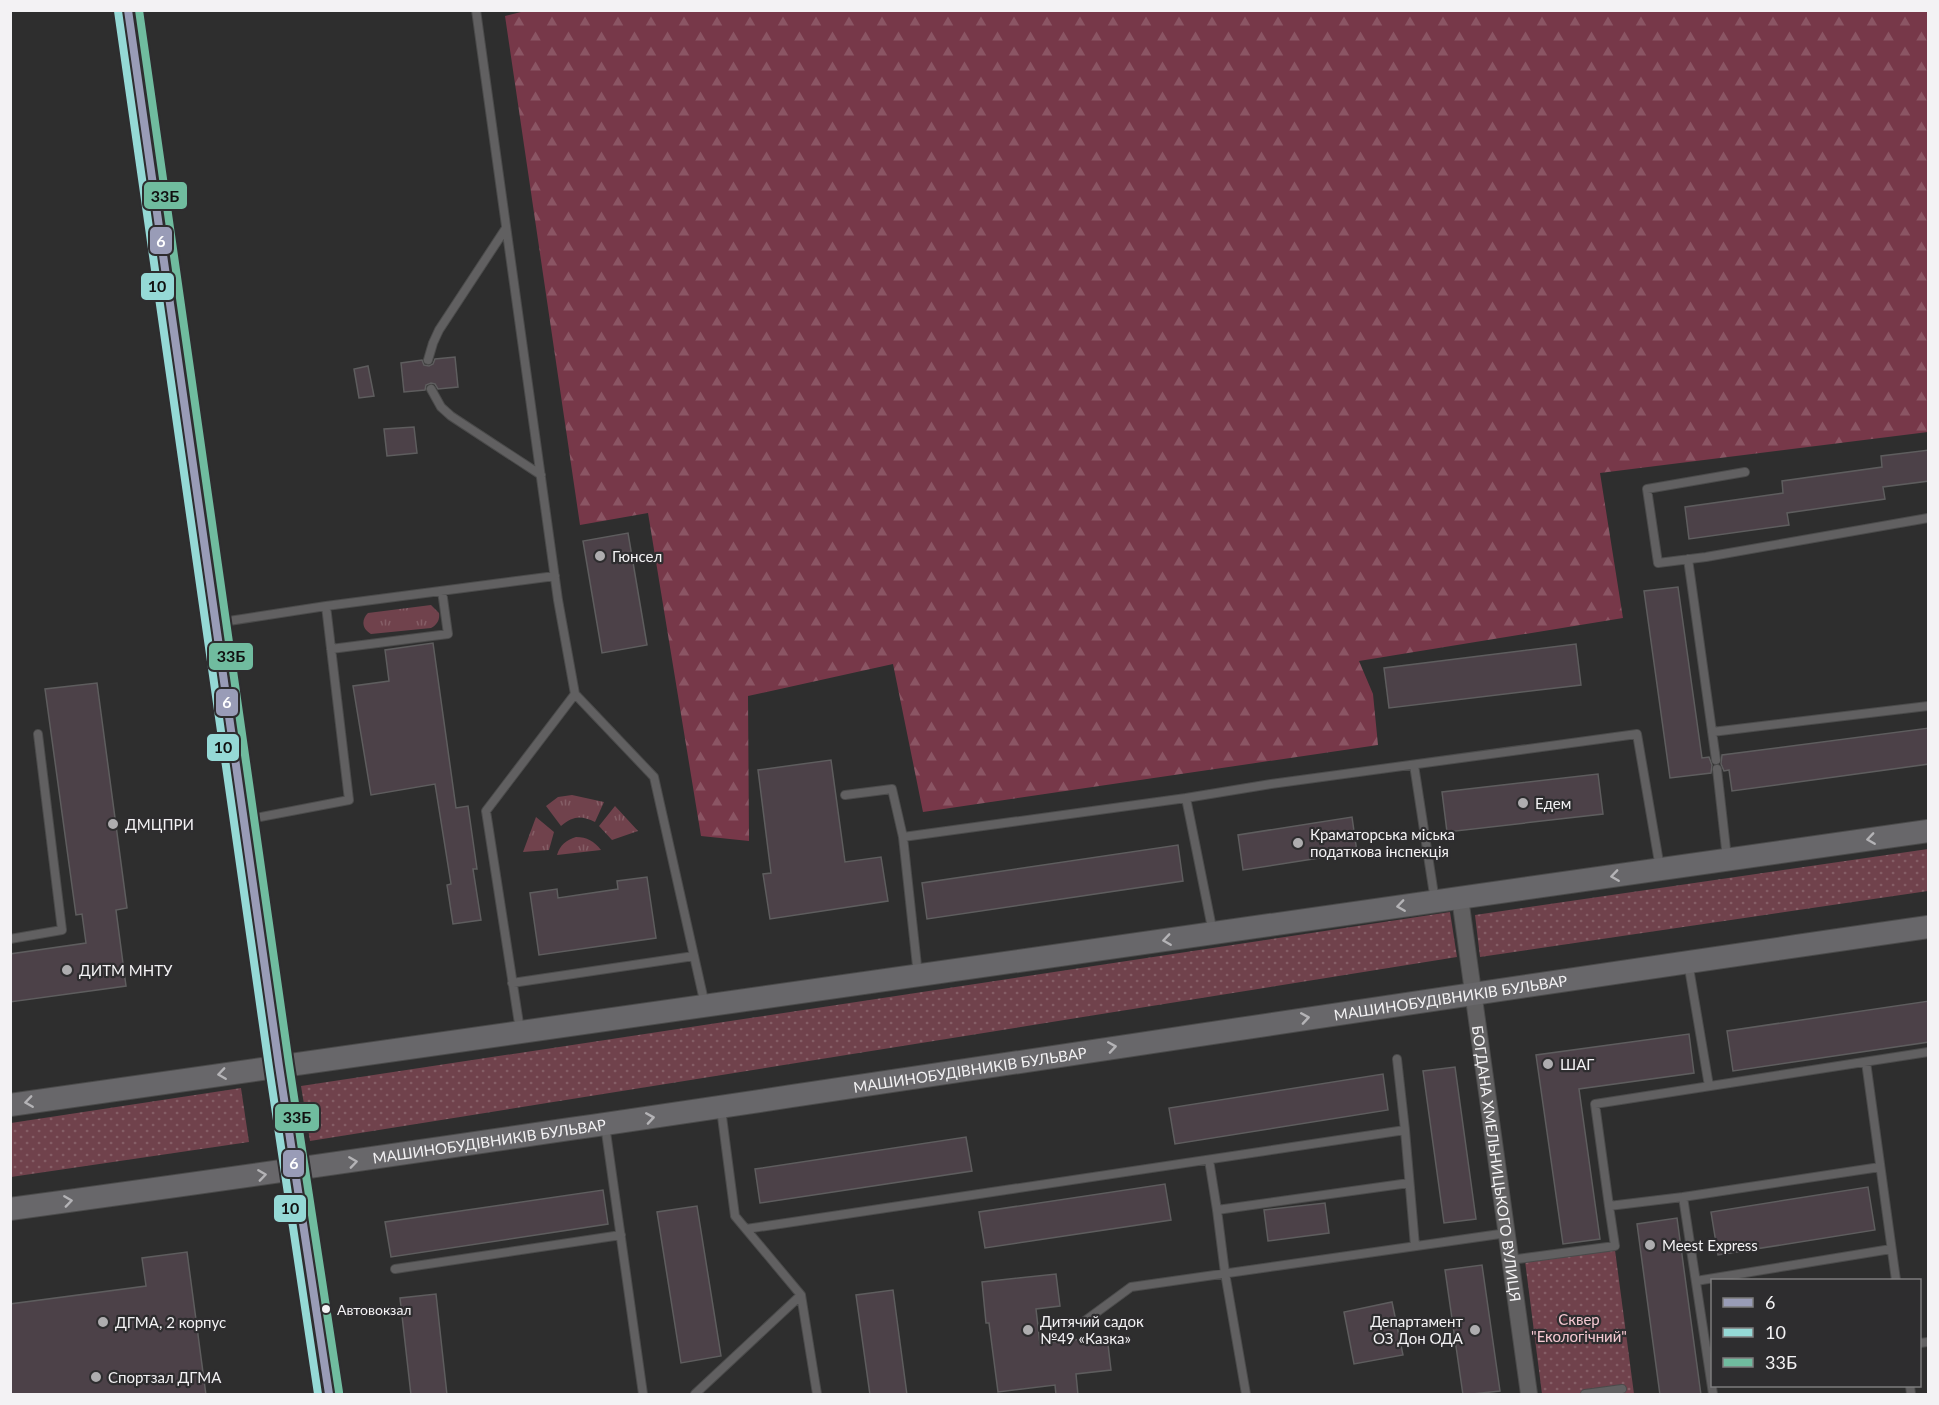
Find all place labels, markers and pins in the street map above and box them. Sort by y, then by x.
place label: Гюнсел [612,547,662,565]
marker: Гюнсел [593,549,607,563]
place label: Едем [1535,794,1571,812]
marker: Едем [1516,796,1530,810]
place label: ДМЦПРИ [125,815,194,833]
marker: ДМЦПРИ [106,817,120,831]
place label: Краматорська міська податкова інспекція [1310,825,1455,860]
marker: Краматорська міська податкова інспекція [1291,836,1305,850]
place label: ДИТМ МНТУ [79,961,173,979]
marker: ДИТМ МНТУ [60,963,74,977]
place label: ШАГ [1560,1055,1594,1073]
marker: ШАГ [1541,1057,1555,1071]
place label: Meest Express [1662,1236,1758,1254]
marker: Meest Express [1643,1238,1657,1252]
place label: Автовокзал [337,1301,412,1318]
marker: Автовокзал [320,1303,332,1315]
place label: Дитячий садок №49 «Казка» [1040,1312,1144,1347]
place label: Департамент ОЗ Дон ОДА [1370,1312,1464,1347]
place label: ДГМА, 2 корпус [115,1313,226,1331]
marker: ДГМА, 2 корпус [96,1315,110,1329]
marker: Дитячий садок №49 «Казка» [1021,1323,1035,1337]
marker: Департамент ОЗ Дон ОДА [1468,1323,1482,1337]
place label: Спортзал ДГМА [108,1368,222,1386]
marker: Спортзал ДГМА [89,1370,103,1384]

